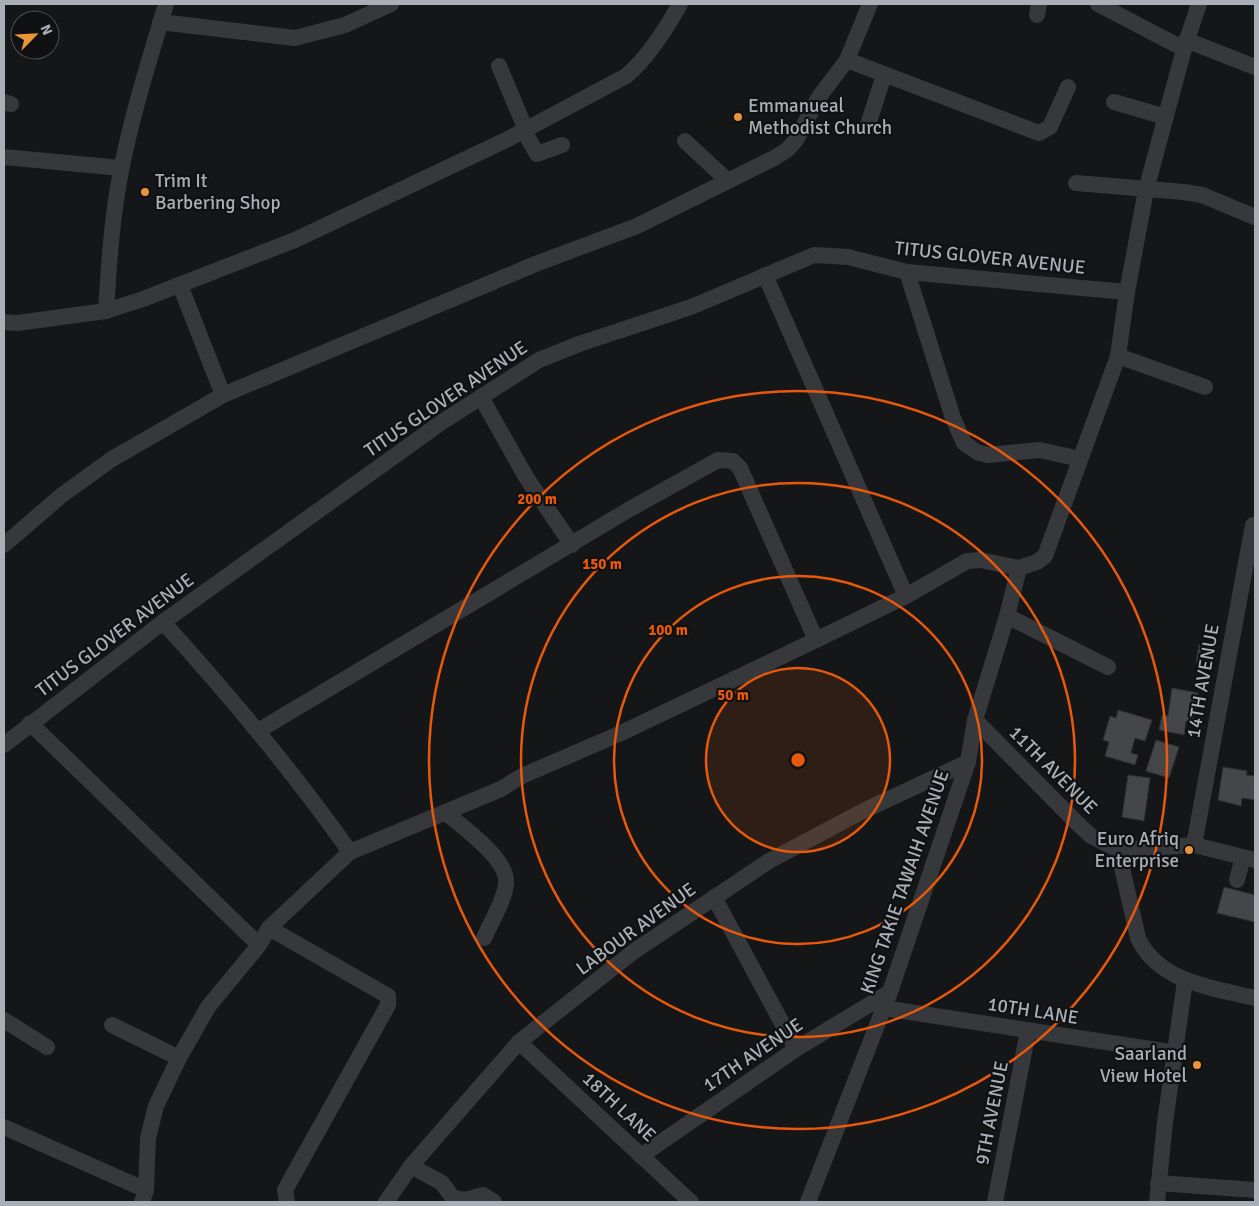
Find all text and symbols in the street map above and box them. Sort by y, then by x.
north arrow [10,10,60,60]
text: N [37,22,56,38]
place label: Emmanueal Methodist Church [748,94,892,140]
marker: Emmanueal Methodist Church [732,111,744,123]
place label: Trim It Barbering Shop [155,169,281,215]
marker: Trim It Barbering Shop [139,186,151,198]
street label: TITUS GLOVER AVENUE [893,236,1087,280]
street label: TITUS GLOVER AVENUE [360,335,532,463]
text: 200 m [517,490,557,508]
text: 150 m [582,555,622,573]
street label: TITUS GLOVER AVENUE [31,568,199,702]
text: 100 m [648,621,688,639]
street label: 14TH AVENUE [1181,622,1225,740]
text: 50 m [717,686,749,704]
street label: 11TH AVENUE [1004,721,1102,819]
centre of rings [789,751,807,769]
street label: KING TAKIE TAWAIH AVENUE [855,767,955,997]
place label: Euro Afriq Enterprise [1095,827,1179,873]
marker: Euro Afriq Enterprise [1183,844,1195,856]
street label: LABOUR AVENUE [571,877,701,981]
street label: 10TH LANE [986,992,1080,1030]
street label: 17TH AVENUE [698,1013,808,1097]
place label: Saarland View Hotel [1100,1042,1187,1088]
street label: 9TH AVENUE [970,1059,1014,1167]
marker: Saarland View Hotel [1191,1059,1203,1071]
street label: 18TH LANE [577,1067,661,1147]

